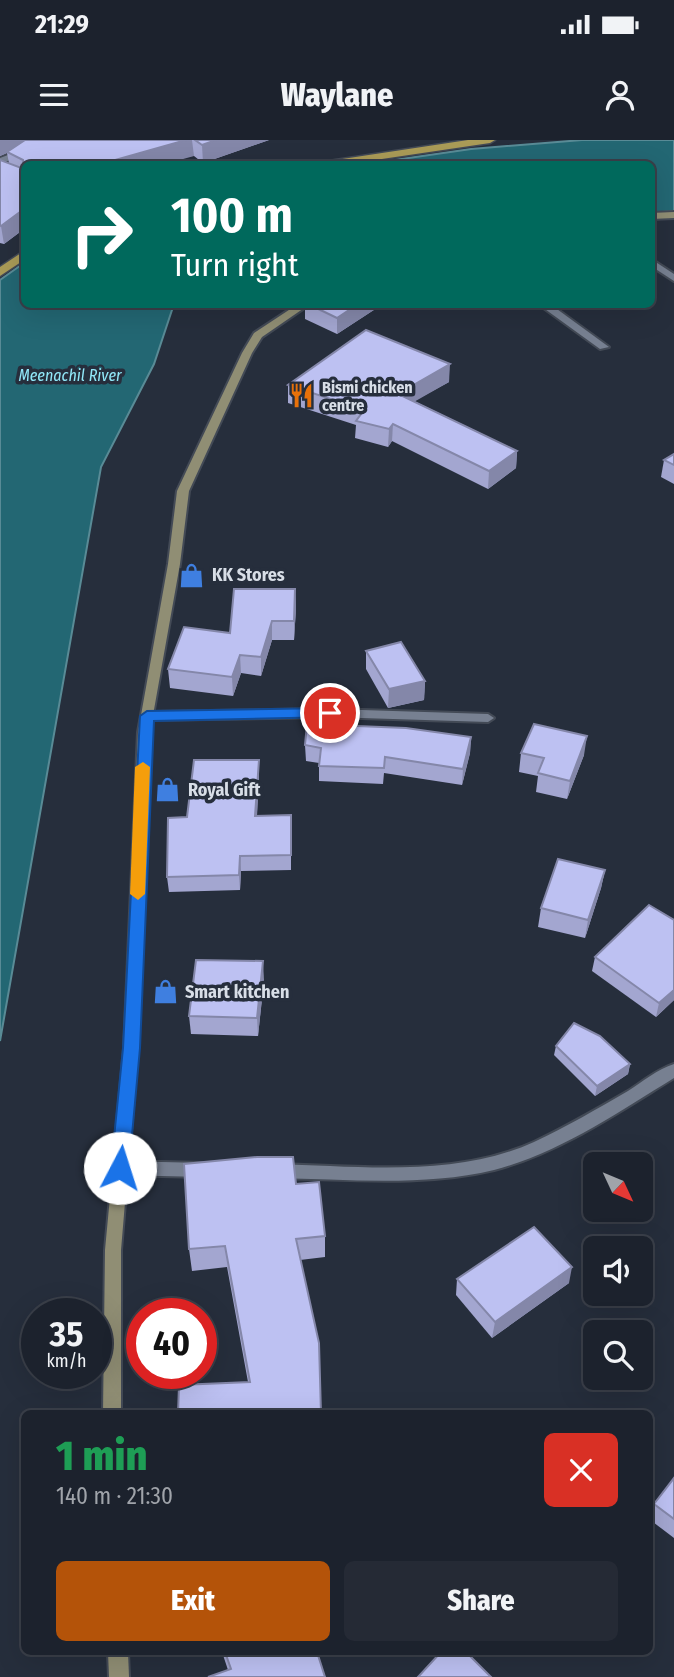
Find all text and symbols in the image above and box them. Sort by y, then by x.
text: 21:29 [35,9,89,40]
icon: menu [35,76,73,114]
text: Waylane [281,76,393,114]
icon: person [601,76,639,114]
text: 100 m [171,186,293,245]
icon: right [56,189,147,280]
text: Turn right [171,246,298,284]
water label: Meenachil River [18,366,122,385]
place label: Bismi chicken centre [322,378,413,415]
restaurant icon: Bismi chicken centre [288,382,316,410]
shop icon: KK Stores [178,561,206,589]
place label: KK Stores [212,564,285,586]
pin [300,683,360,743]
icon: arrive [311,694,349,732]
shop icon: Royal Gift [154,776,182,804]
place label: Royal Gift [188,779,261,801]
shop icon: Smart kitchen [151,978,179,1006]
place label: Smart kitchen [185,981,289,1003]
position arrow [83,1131,157,1205]
north arrow [583,1152,653,1222]
map controls [583,1152,653,1390]
button: sound [583,1236,653,1306]
speed limit sign: 40 [126,1298,217,1389]
text: 35 [50,1313,83,1355]
button: search [583,1320,653,1390]
text: km/h [46,1350,87,1372]
text: 1 min [56,1431,147,1481]
button: close [544,1433,618,1507]
text: 140 m · 21:30 [56,1482,173,1510]
button: Exit [56,1561,330,1641]
button: Share [344,1561,618,1641]

